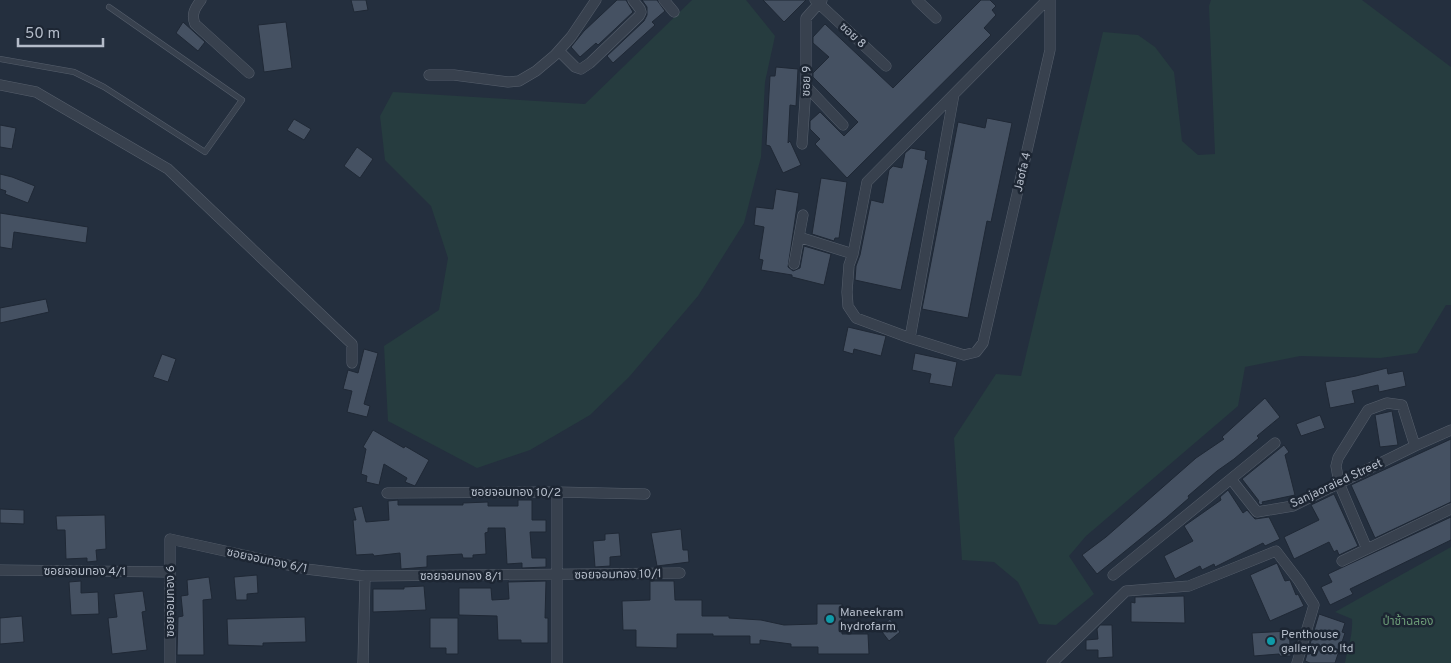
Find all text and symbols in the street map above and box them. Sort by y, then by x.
scale bar [18,15,102,47]
street label: ซอย 8 [836,19,869,52]
text: 50 m [25,25,60,44]
street label: ซอย 9 [798,65,816,97]
street label: Jaofa 4 [1011,151,1035,194]
street label: Sanjaoraied Street [1288,456,1385,512]
street label: ซอยจอมทอง 10/2 [471,485,561,501]
street label: ซอยจอมทอง 6/1 [225,545,309,577]
street label: ซอยจอมทอง 4/1 [44,564,126,580]
street label: ซอยจอมทอง 6 [163,565,179,637]
street label: ซอยจอมทอง 10/1 [574,566,662,584]
street label: ซอยจอมทอง 8/1 [420,569,502,585]
place label: Maneekram hydrofarm [840,605,903,635]
marker: Maneekram hydrofarm [824,613,836,625]
park label: ป่าช้าฉลอง [1382,614,1434,630]
place label: Penthouse gallery co. ltd [1281,627,1354,657]
marker: Penthouse gallery co. ltd [1265,635,1277,647]

